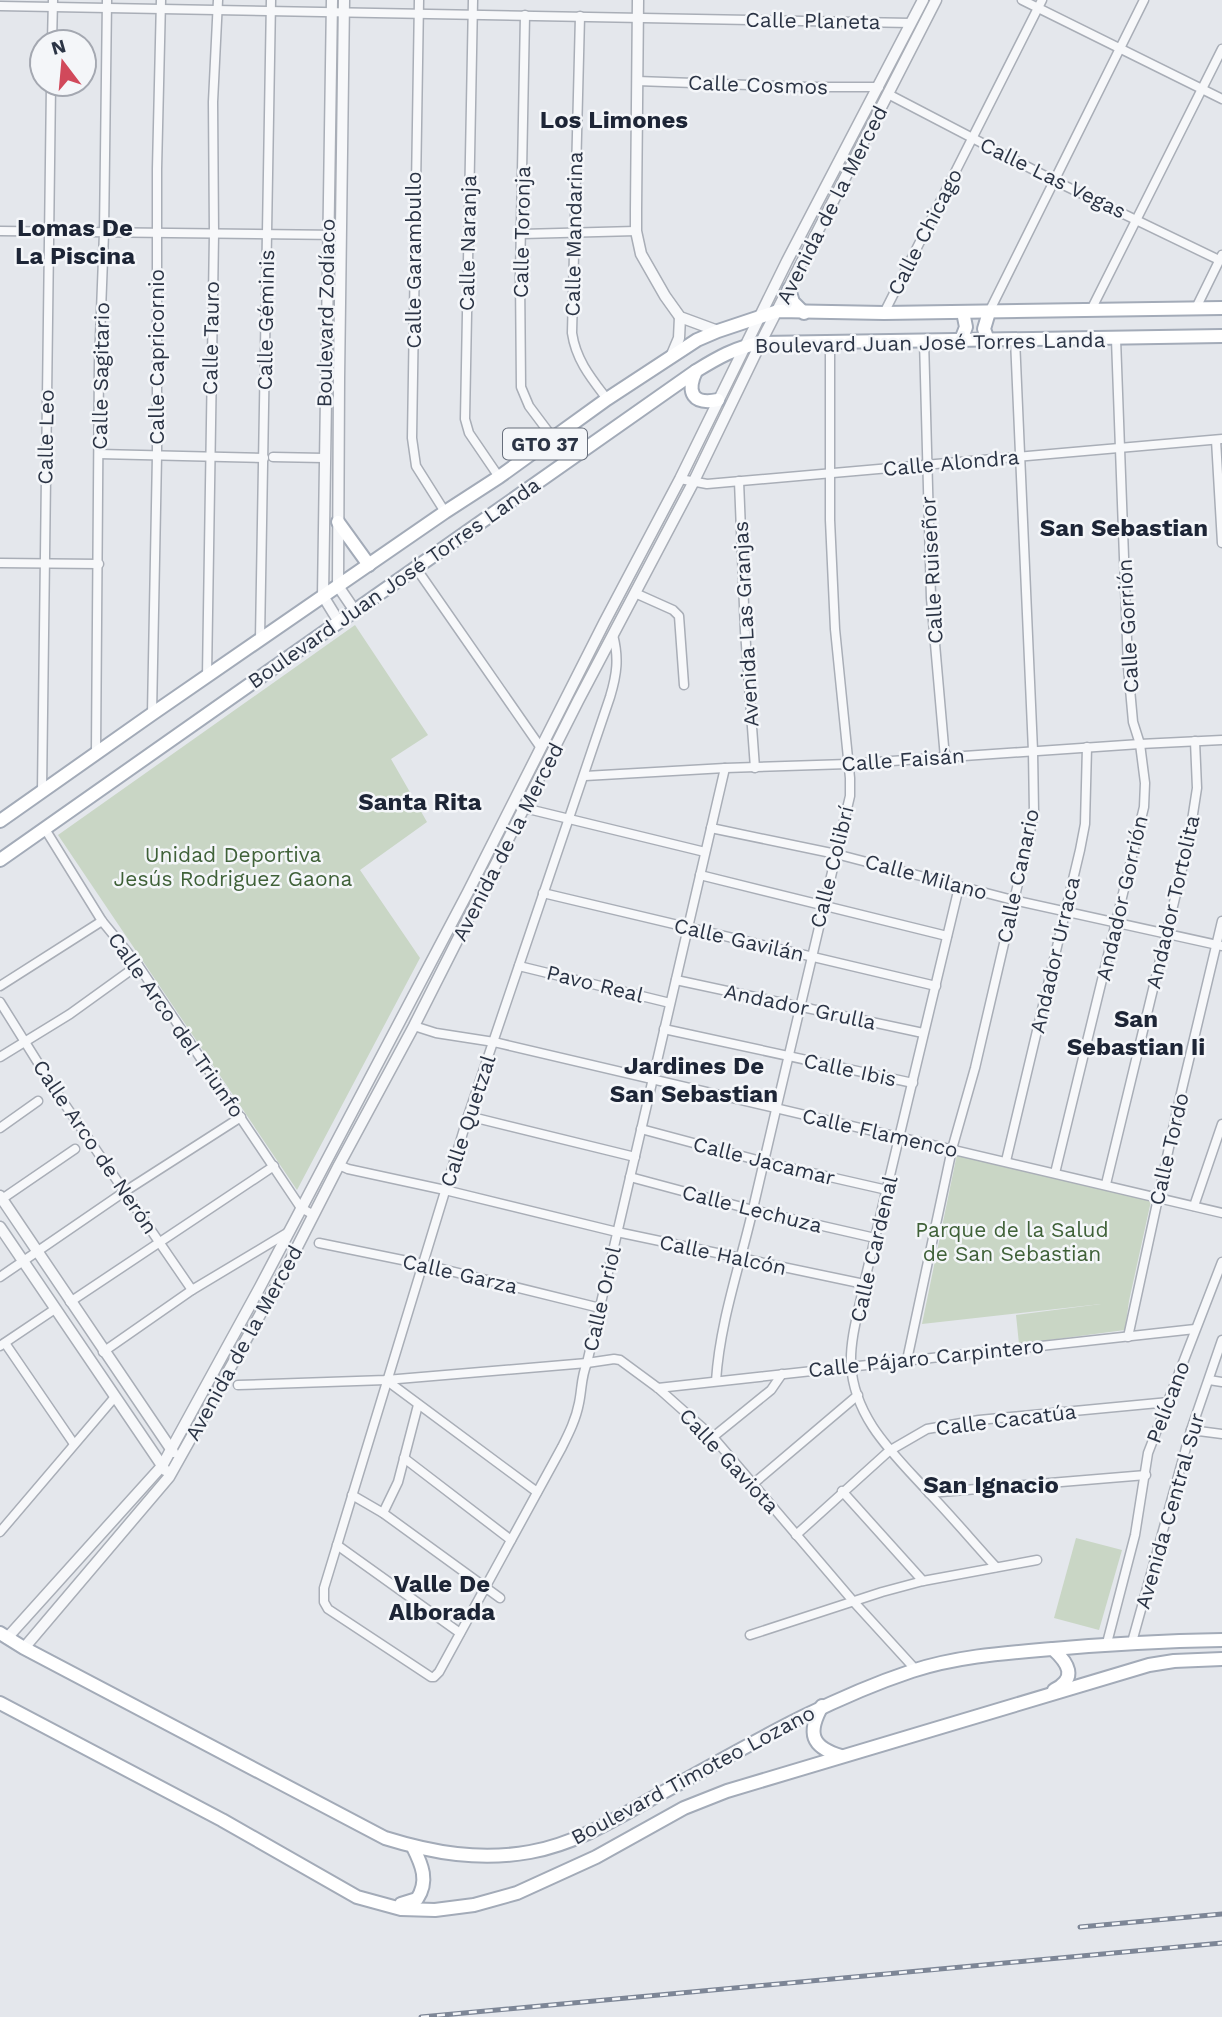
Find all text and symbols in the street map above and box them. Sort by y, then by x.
street label: Calle Planeta [745,7,881,34]
north arrow [28,28,98,98]
text: N [49,34,68,60]
street label: Calle Cosmos [688,70,829,99]
street label: Avenida de la Merced [771,101,892,308]
district label: Los Limones [540,106,688,134]
street label: Calle Las Vegas [976,131,1130,224]
street label: Calle Mandarina [560,151,587,317]
street label: Calle Chicago [882,164,967,299]
street label: Calle Toronja [508,166,535,298]
street label: Calle Garambullo [401,171,426,349]
street label: Calle Naranja [454,175,481,311]
district label: Lomas De La Piscina [15,214,135,270]
street label: Boulevard Zodíaco [311,218,340,408]
street label: Calle Géminis [252,249,279,391]
street label: Calle Capricornio [144,269,169,445]
street label: Calle Tauro [197,281,224,395]
street label: Calle Sagitario [87,302,114,450]
street label: Boulevard Juan José Torres Landa [754,327,1106,358]
street label: Calle Leo [32,389,59,485]
road number: GTO 37 [503,428,587,460]
street label: Calle Alondra [882,444,1020,481]
street label: Boulevard Juan José Torres Landa [243,472,545,693]
street label: Calle Ruiseñor [915,495,948,645]
district label: San Sebastian [1040,514,1208,542]
street label: Avenida Las Granjas [728,520,763,728]
street label: Calle Gorrión [1111,558,1144,694]
street label: Avenida de la Merced [447,738,568,945]
street label: Calle Faisán [840,743,965,776]
district label: Santa Rita [358,788,482,816]
street label: Calle Colibrí [804,803,859,930]
street label: Calle Canario [991,807,1044,945]
street label: Andador Gorrión [1090,813,1153,983]
street label: Andador Tortolita [1140,813,1205,991]
park label: Unidad Deportiva Jesús Rodriguez Gaona [114,842,353,891]
street label: Calle Milano [862,848,990,905]
street label: Andador Urraca [1024,874,1085,1036]
street label: Calle Gavilán [672,912,807,967]
street label: Calle Arco del Triunfo [103,927,250,1122]
street label: Pavo Real [544,959,647,1008]
street label: Andador Grulla [722,978,878,1035]
district label: San Sebastian Ii [1067,1005,1205,1061]
street label: Calle Ibis [801,1047,899,1092]
street label: Calle Quetzal [434,1051,501,1190]
district label: Jardines De San Sebastian [610,1052,778,1108]
street label: Calle Arco de Nerón [28,1055,163,1239]
street label: Calle Tordo [1143,1090,1194,1208]
street label: Calle Flamenco [800,1102,960,1163]
street label: Calle Jacamar [691,1131,838,1190]
street label: Calle Cardenal [845,1173,903,1325]
street label: Calle Lechuza [679,1179,825,1238]
park label: Parque de la Salud de San Sebastian [915,1217,1109,1266]
street label: Calle Halcón [657,1229,789,1280]
street label: Avenida de la Merced [180,1241,308,1445]
street label: Calle Oriol [577,1243,626,1354]
street label: Calle Garza [400,1248,520,1299]
street label: Calle Pájaro Carpintero [807,1333,1045,1382]
street label: Pelícano [1140,1357,1195,1446]
street label: Calle Cacatúa [934,1398,1078,1441]
street label: Calle Gaviota [674,1403,785,1519]
street label: Avenida Central Sur [1130,1410,1210,1612]
district label: San Ignacio [923,1471,1059,1499]
district label: Valle De Alborada [389,1570,495,1626]
street label: Boulevard Timoteo Lozano [567,1700,819,1850]

